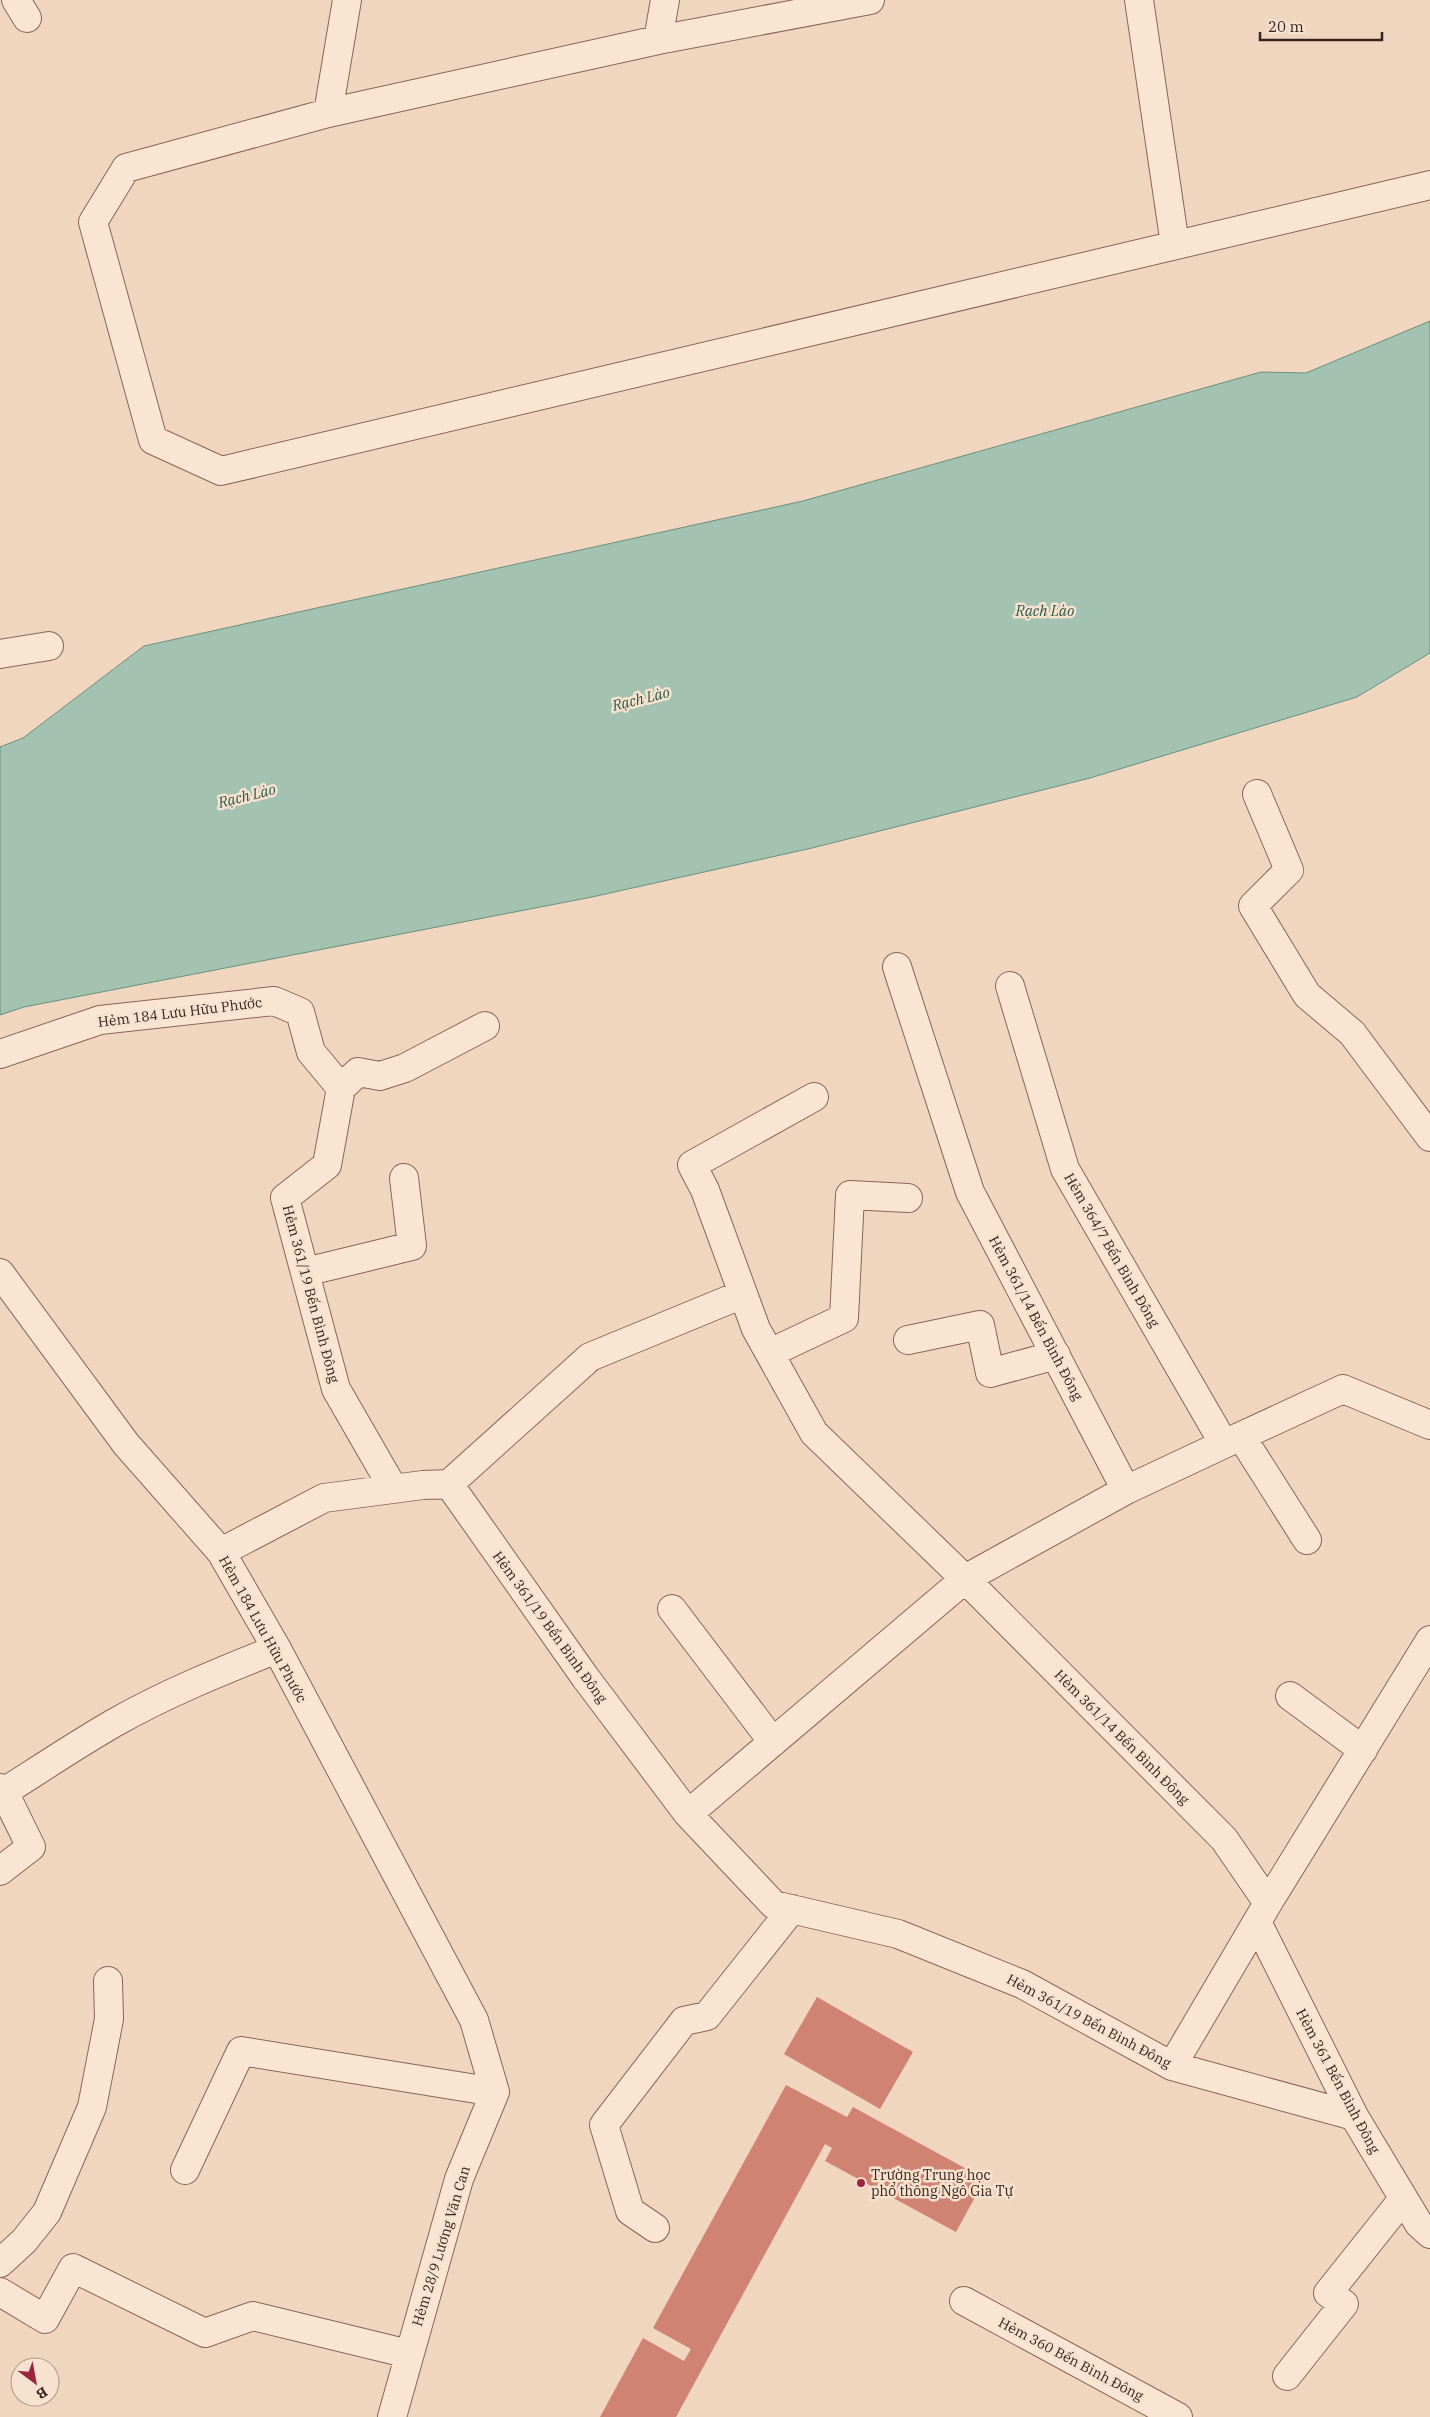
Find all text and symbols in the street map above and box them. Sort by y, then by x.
scale bar [1260,10,1382,42]
text: 20 m [1268,17,1304,36]
water label: Rạch Lào [1015,601,1074,620]
water label: Rạch Lào [609,682,672,715]
water label: Rạch Lào [215,779,278,812]
street label: Hẻm 184 Lưu Hữu Phước [97,993,263,1031]
street label: Hẻm 364/7 Bến Bình Đông [1060,1170,1164,1331]
street label: Hẻm 361/19 Bến Bình Đông [279,1203,344,1385]
street label: Hẻm 361/14 Bến Bình Đông [985,1233,1087,1404]
street label: Hẻm 361/19 Bến Bình Đông [489,1547,611,1707]
street label: Hẻm 184 Lưu Hữu Phước [215,1552,311,1706]
street label: Hẻm 361/14 Bến Bình Đông [1051,1666,1194,1809]
street label: Hẻm 361/19 Bến Bình Đông [1004,1970,1175,2072]
street label: Hẻm 361 Bến Bình Đông [1292,2005,1384,2157]
street label: Hẻm 28/9 Lương Văn Can [408,2163,474,2328]
place label: Trường Trung học phổ thông Ngô Gia Tự [871,2166,1013,2200]
marker: Trường Trung học phổ thông Ngô Gia Tự [855,2177,867,2189]
street label: Hẻm 360 Bến Bình Đông [995,2313,1147,2405]
north arrow [10,2357,60,2407]
text: B [33,2383,51,2403]

